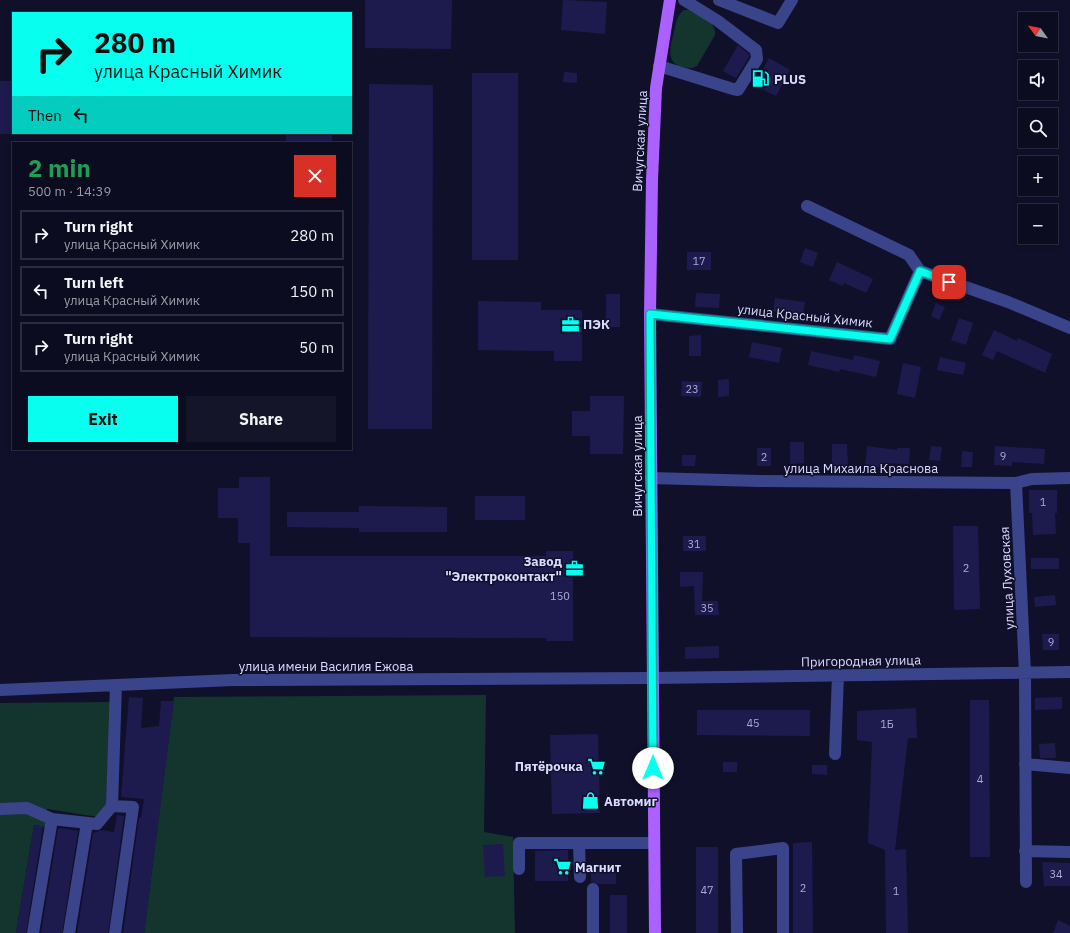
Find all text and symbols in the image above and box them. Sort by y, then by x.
north arrow [1018,12,1058,52]
map controls [1018,12,1058,244]
text: 280 m [94,24,176,61]
icon: right [28,28,80,80]
text: улица Красный Химик [94,60,282,83]
button: sound [1018,60,1058,100]
fuel station icon: PLUS [751,69,771,89]
place label: PLUS [774,71,806,88]
street label: Вичугская улица [629,90,651,192]
icon: left [70,104,92,126]
text: Then [28,106,62,125]
button: search [1018,108,1058,148]
text: 2 min [28,152,91,184]
button: close [294,155,336,197]
button: + [1018,156,1058,196]
text: 500 m · 14:39 [28,183,111,200]
button: − [1018,204,1058,244]
text: Turn right [64,217,133,236]
icon: right [30,224,52,246]
text: 280 m [290,226,334,245]
text: улица Красный Химик [64,236,200,253]
house number: 17 [692,254,706,268]
pin [932,265,966,299]
icon: arrive [938,271,960,293]
text: Turn left [64,273,124,292]
icon: left [30,280,52,302]
text: 150 m [290,282,334,301]
text: улица Красный Химик [64,292,200,309]
street label: улица Красный Химик [737,300,873,332]
office icon: ПЭК [560,314,580,334]
place label: ПЭК [583,316,610,333]
text: Turn right [64,329,133,348]
icon: right [30,336,52,358]
text: 50 m [299,338,334,357]
text: улица Красный Химик [64,348,200,365]
house number: 23 [685,382,699,396]
button: Exit [28,396,178,442]
button: Share [186,396,336,442]
street label: Вичугская улица [629,415,646,517]
house number: 9 [1000,449,1006,463]
house number: 2 [761,450,767,464]
street label: улица Михаила Краснова [784,460,938,477]
house number: 1 [1040,495,1047,509]
street label: улица Луховская [996,526,1018,630]
house number: 31 [687,537,701,551]
place label: Завод "Электроконтакт" [445,553,562,585]
office icon: Завод "Электроконтакт" [565,558,585,578]
house number: 2 [963,561,969,575]
house number: 150 [550,589,570,603]
house number: 35 [700,601,714,615]
house number: 9 [1048,635,1054,649]
street label: Пригородная улица [801,651,921,671]
street label: улица имени Василия Ежова [239,658,413,675]
house number: 45 [746,716,760,730]
house number: 1Б [880,717,894,731]
position arrow [632,747,674,789]
supermarket icon: Пятёрочка [586,756,606,776]
place label: Пятёрочка [515,758,583,775]
house number: 4 [977,772,984,786]
shop icon: Автомиг [581,791,601,811]
place label: Автомиг [604,793,657,810]
supermarket icon: Магнит [552,857,572,877]
place label: Магнит [575,859,622,876]
house number: 34 [1049,867,1063,881]
house number: 2 [800,881,806,895]
house number: 47 [700,883,714,897]
house number: 1 [893,884,900,898]

